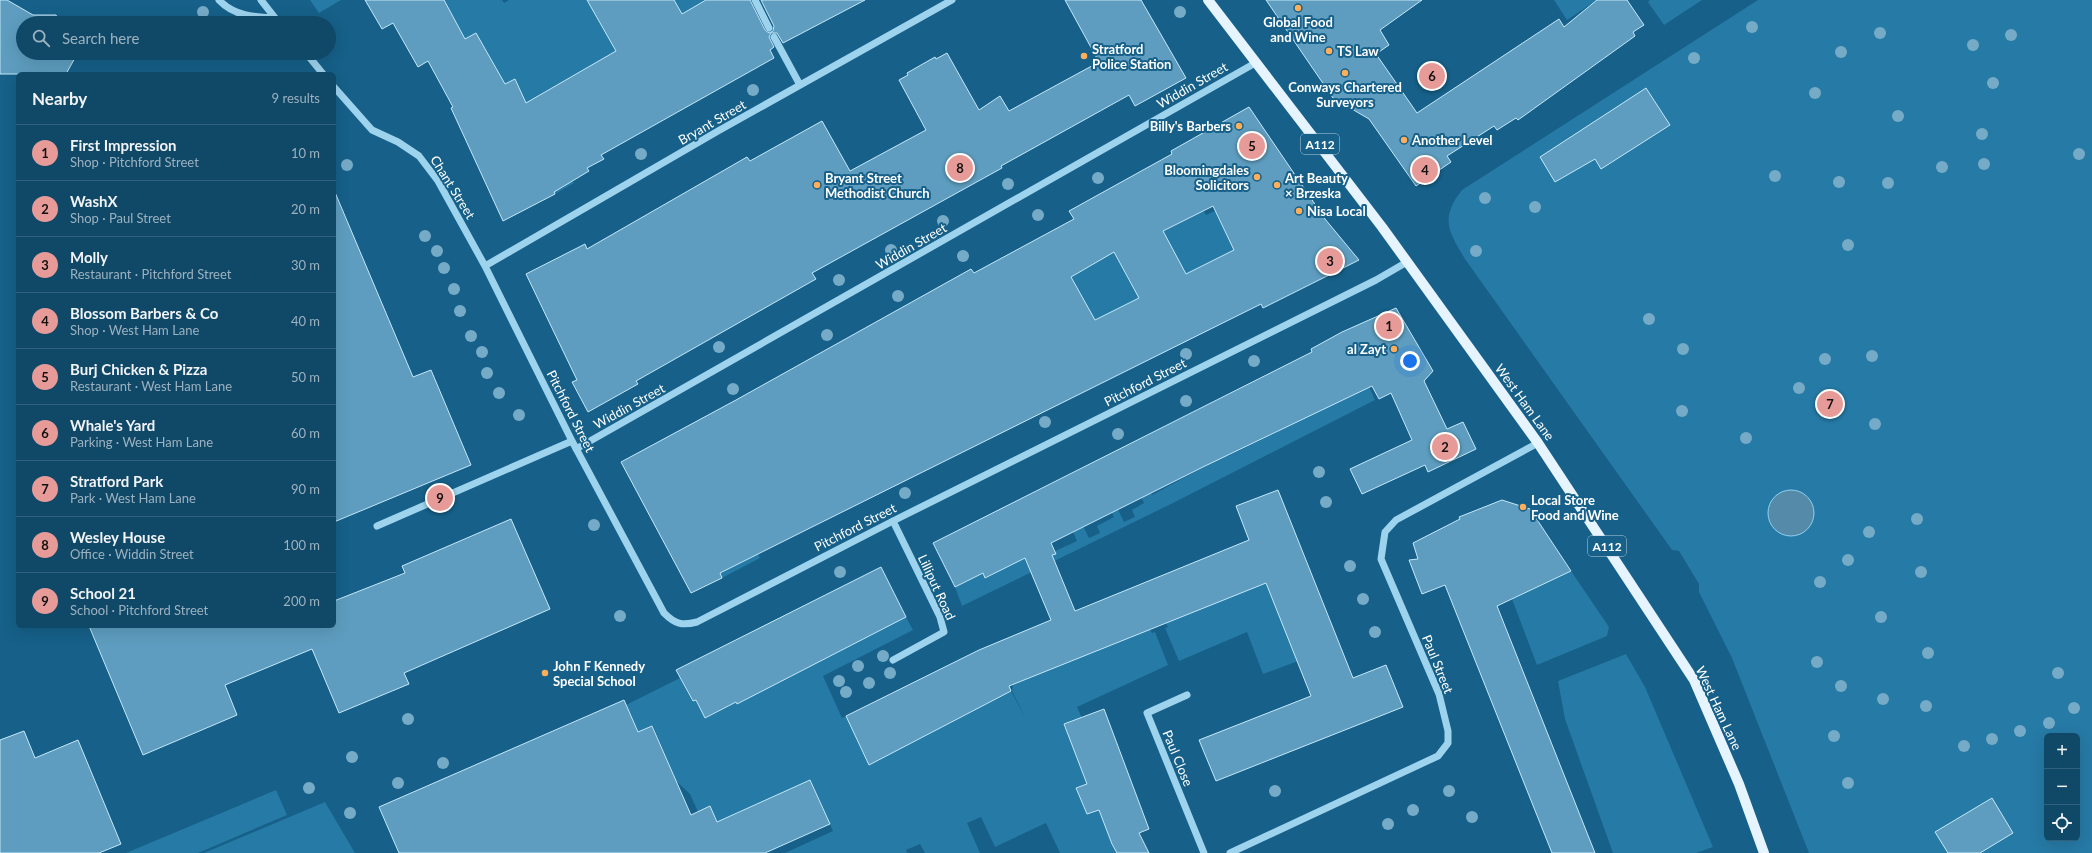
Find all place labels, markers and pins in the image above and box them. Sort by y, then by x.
marker: Global Food and Wine [1293,3,1303,13]
place label: Global Food and Wine [1263,14,1333,45]
place label: Stratford Police Station [1092,41,1171,72]
place label: TS Law [1337,43,1379,59]
marker: TS Law [1324,46,1334,56]
marker: Stratford Police Station [1079,51,1089,61]
pin: 6 [1419,61,1445,91]
marker: Conways Chartered Surveyors [1340,68,1350,78]
place label: Conways Chartered Surveyors [1288,79,1402,110]
place label: Billy's Barbers [1150,118,1231,134]
marker: Billy's Barbers [1234,121,1244,131]
pin: 5 [1239,131,1265,161]
place label: Another Level [1411,132,1493,148]
marker: Another Level [1399,135,1409,145]
pin: 8 [947,153,973,183]
pin: 4 [1412,155,1438,185]
place label: Bloomingdales Solicitors [1164,162,1249,193]
place label: Bryant Street Methodist Church [825,170,930,201]
place label: Art Beauty × Brzeska [1284,170,1348,201]
marker: Bloomingdales Solicitors [1252,172,1262,182]
marker: Bryant Street Methodist Church [812,180,822,190]
marker: Art Beauty × Brzeska [1272,180,1282,190]
place label: Nisa Local [1307,203,1366,219]
marker: Nisa Local [1294,206,1304,216]
pin: 3 [1317,246,1343,276]
pin: 1 [1376,311,1402,341]
place label: al Zayt [1347,341,1386,357]
marker: al Zayt [1389,344,1399,354]
pin: 7 [1817,389,1843,419]
pin: 2 [1432,432,1458,462]
pin: 9 [427,483,453,513]
place label: Local Store Food and Wine [1531,492,1619,523]
marker: Local Store Food and Wine [1518,502,1528,512]
place label: John F Kennedy Special School [553,658,645,689]
marker: John F Kennedy Special School [540,668,550,678]

